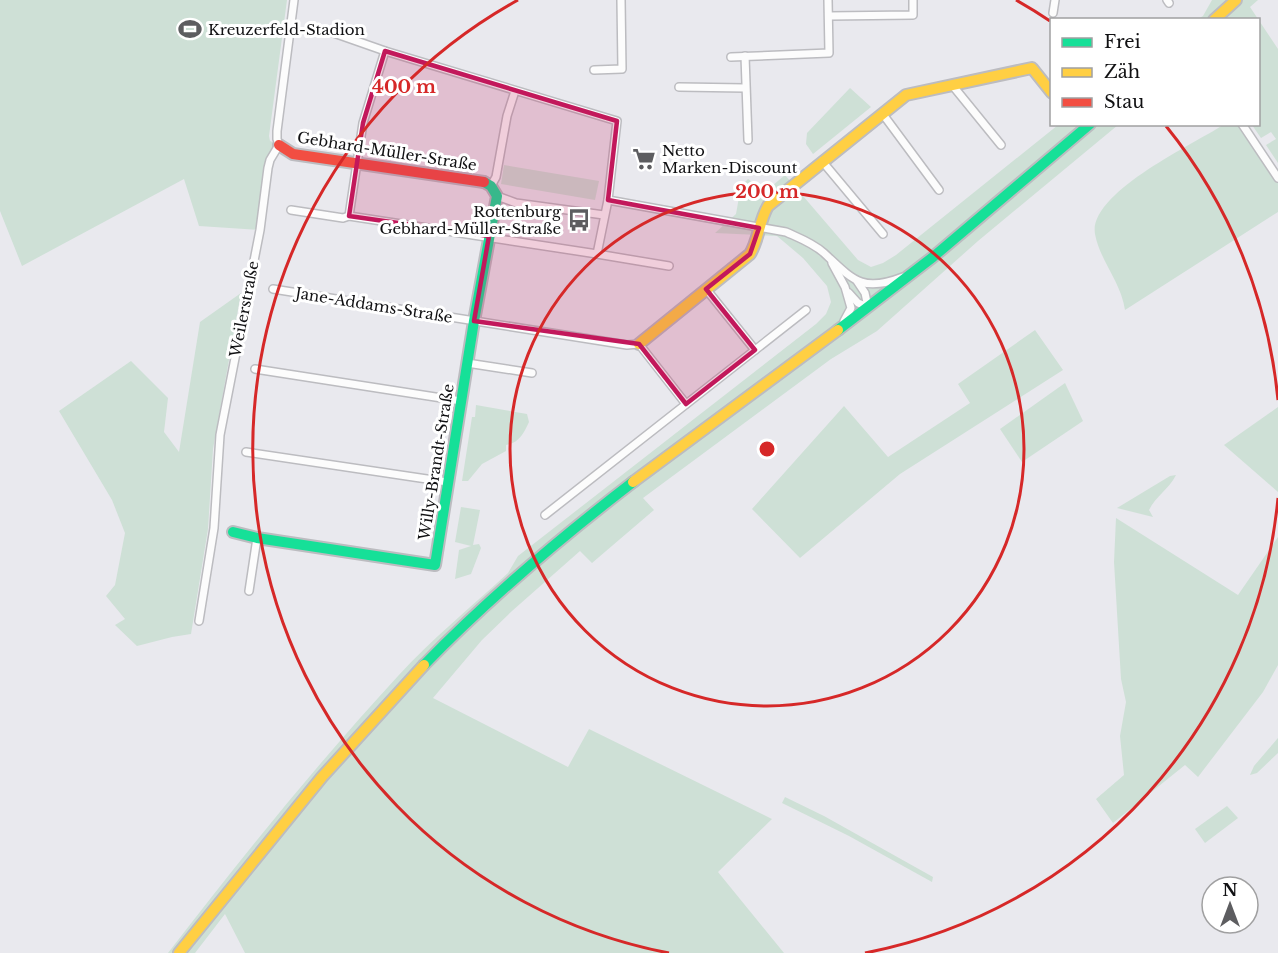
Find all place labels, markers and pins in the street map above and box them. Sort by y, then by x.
sports icon: Kreuzerfeld-Stadion [177,16,203,42]
place label: Kreuzerfeld-Stadion [208,20,365,39]
place label: Netto Marken-Discount [662,141,798,177]
supermarket icon: Netto Marken-Discount [631,146,657,172]
place label: Rottenburg Gebhard-Müller-Straße [379,202,562,238]
bus stop icon: Rottenburg Gebhard-Müller-Straße [566,207,592,233]
centre of rings [757,439,777,459]

